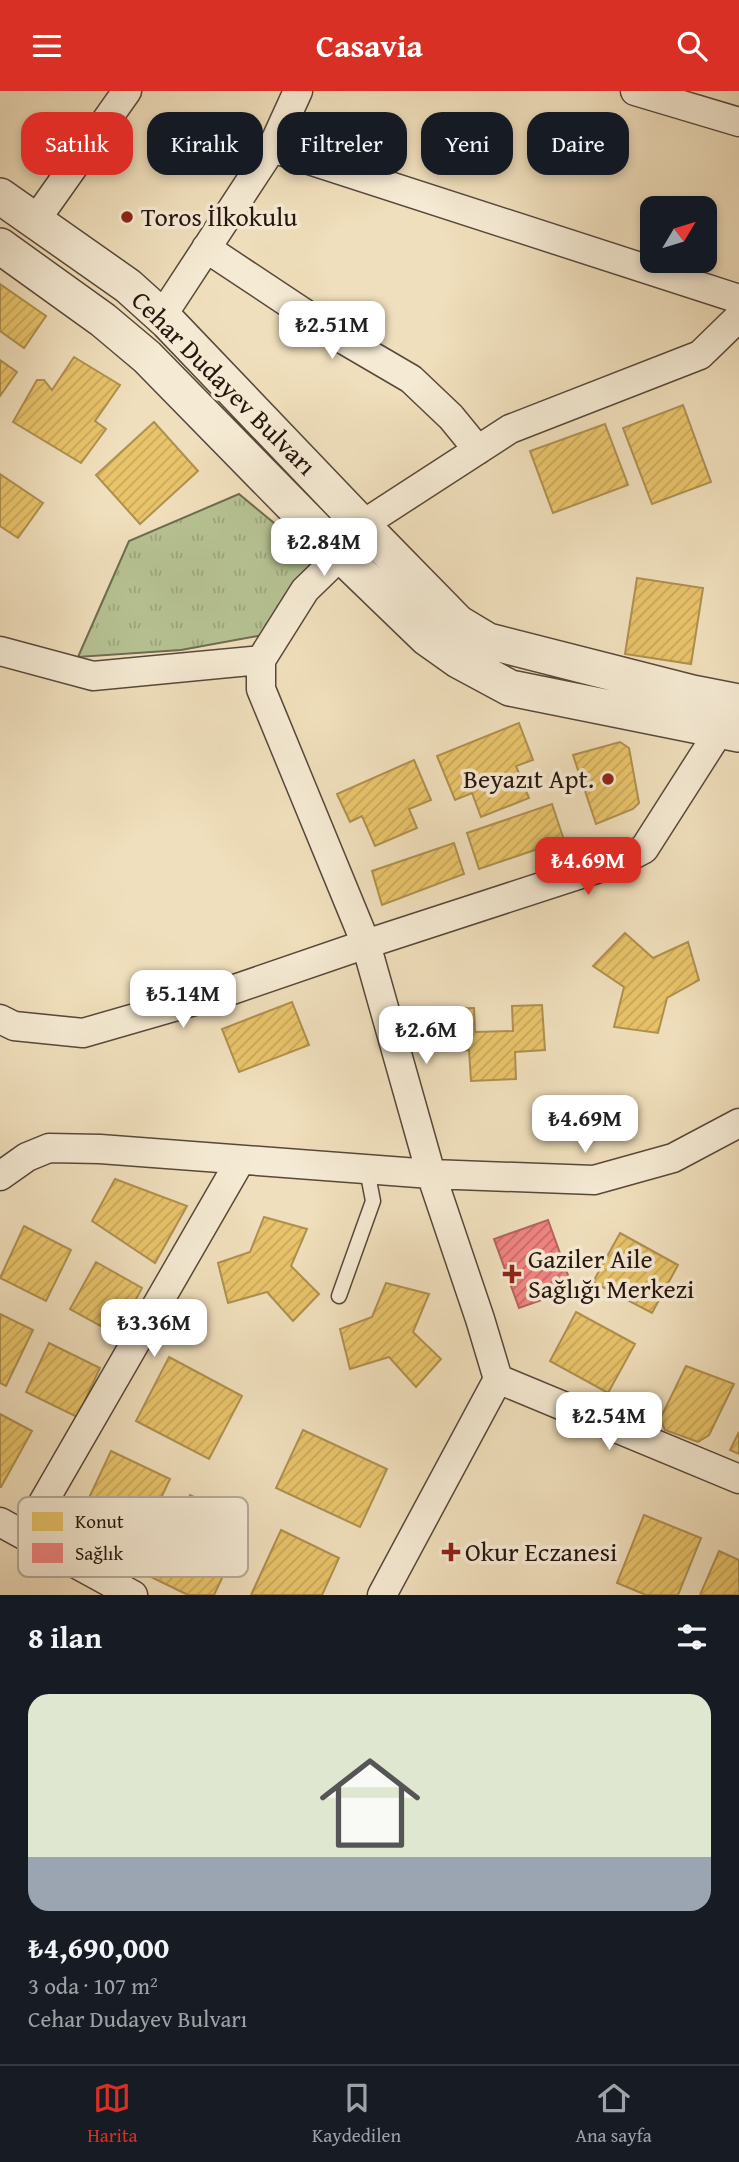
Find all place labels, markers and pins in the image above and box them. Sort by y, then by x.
place label: Toros İlkokulu [141,197,297,236]
marker: Toros İlkokulu [119,209,135,225]
pin: ₺2.51M [275,301,389,361]
pin: ₺2.84M [267,519,381,578]
place label: Beyazıt Apt. [463,759,594,798]
marker: Beyazıt Apt. [600,771,616,787]
pin: ₺4.69M [531,837,645,897]
pin: ₺5.14M [126,971,240,1030]
pin: ₺2.6M [377,1007,475,1066]
pin: ₺4.69M [528,1095,642,1155]
place label: Gaziler Aile Sağlığı Merkezi [528,1239,694,1308]
marker: Gaziler Aile Sağlığı Merkezi [502,1264,522,1284]
pin: ₺3.36M [97,1299,211,1359]
pin: ₺2.54M [552,1393,666,1452]
place label: Okur Eczanesi [465,1532,617,1571]
marker: Okur Eczanesi [443,1544,459,1560]

